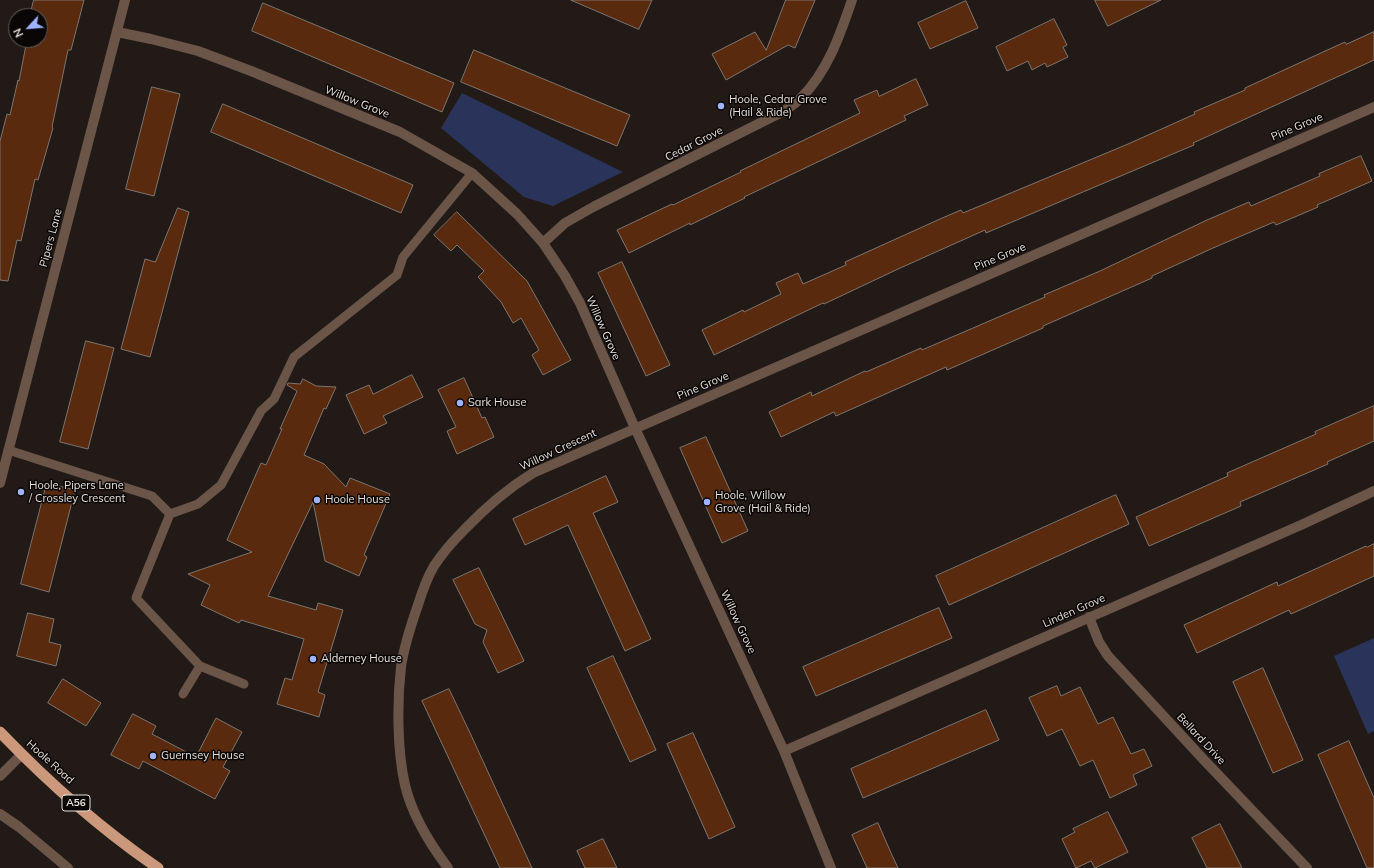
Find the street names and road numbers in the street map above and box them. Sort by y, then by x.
street label: Willow Grove [323,83,391,121]
street label: Pine Grove [1269,110,1325,144]
street label: Cedar Grove [663,124,725,164]
street label: Pipers Lane [37,207,65,269]
street label: Pine Grove [972,240,1028,274]
street label: Willow Grove [583,294,623,362]
street label: Pine Grove [675,369,731,403]
street label: Willow Crescent [518,426,598,474]
street label: Willow Grove [718,588,758,656]
street label: Linden Grove [1041,591,1107,631]
street label: Bellard Drive [1174,711,1228,767]
street label: Hoole Road [24,737,76,787]
road number: A56 [62,795,90,811]

